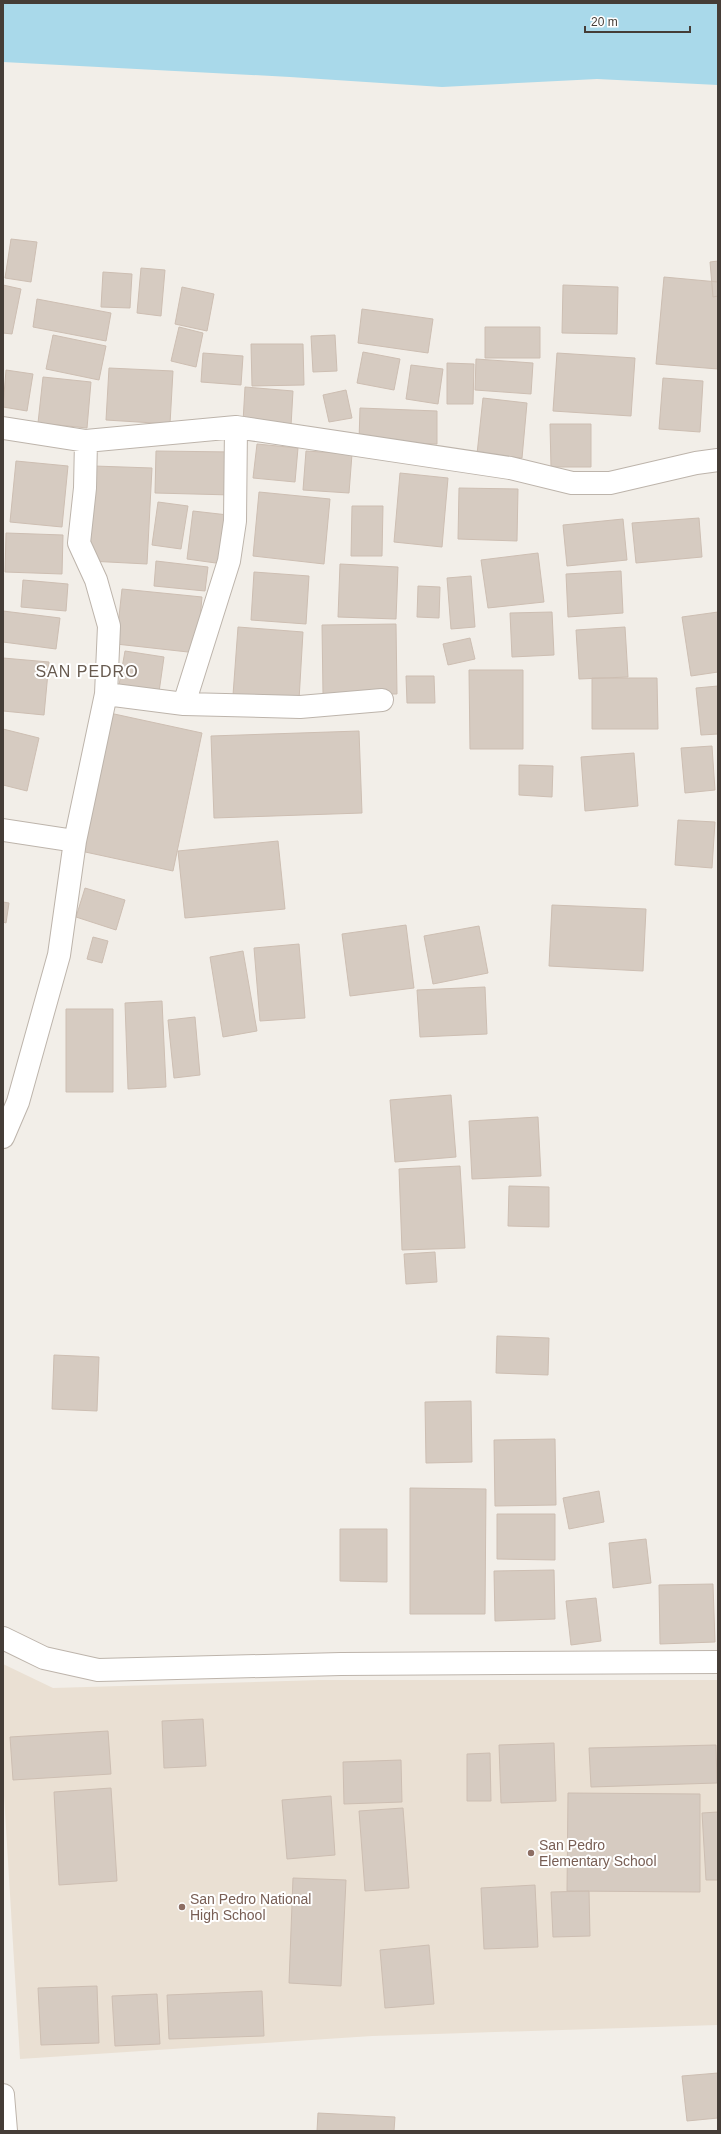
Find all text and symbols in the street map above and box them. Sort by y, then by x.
scale bar [585,8,690,34]
text: 20 m [591,15,618,29]
district label: SAN PEDRO [35,663,139,680]
place label: San Pedro Elementary School [539,1837,657,1869]
marker: San Pedro Elementary School [526,1848,536,1858]
place label: San Pedro National High School [190,1891,311,1923]
marker: San Pedro National High School [177,1902,187,1912]

